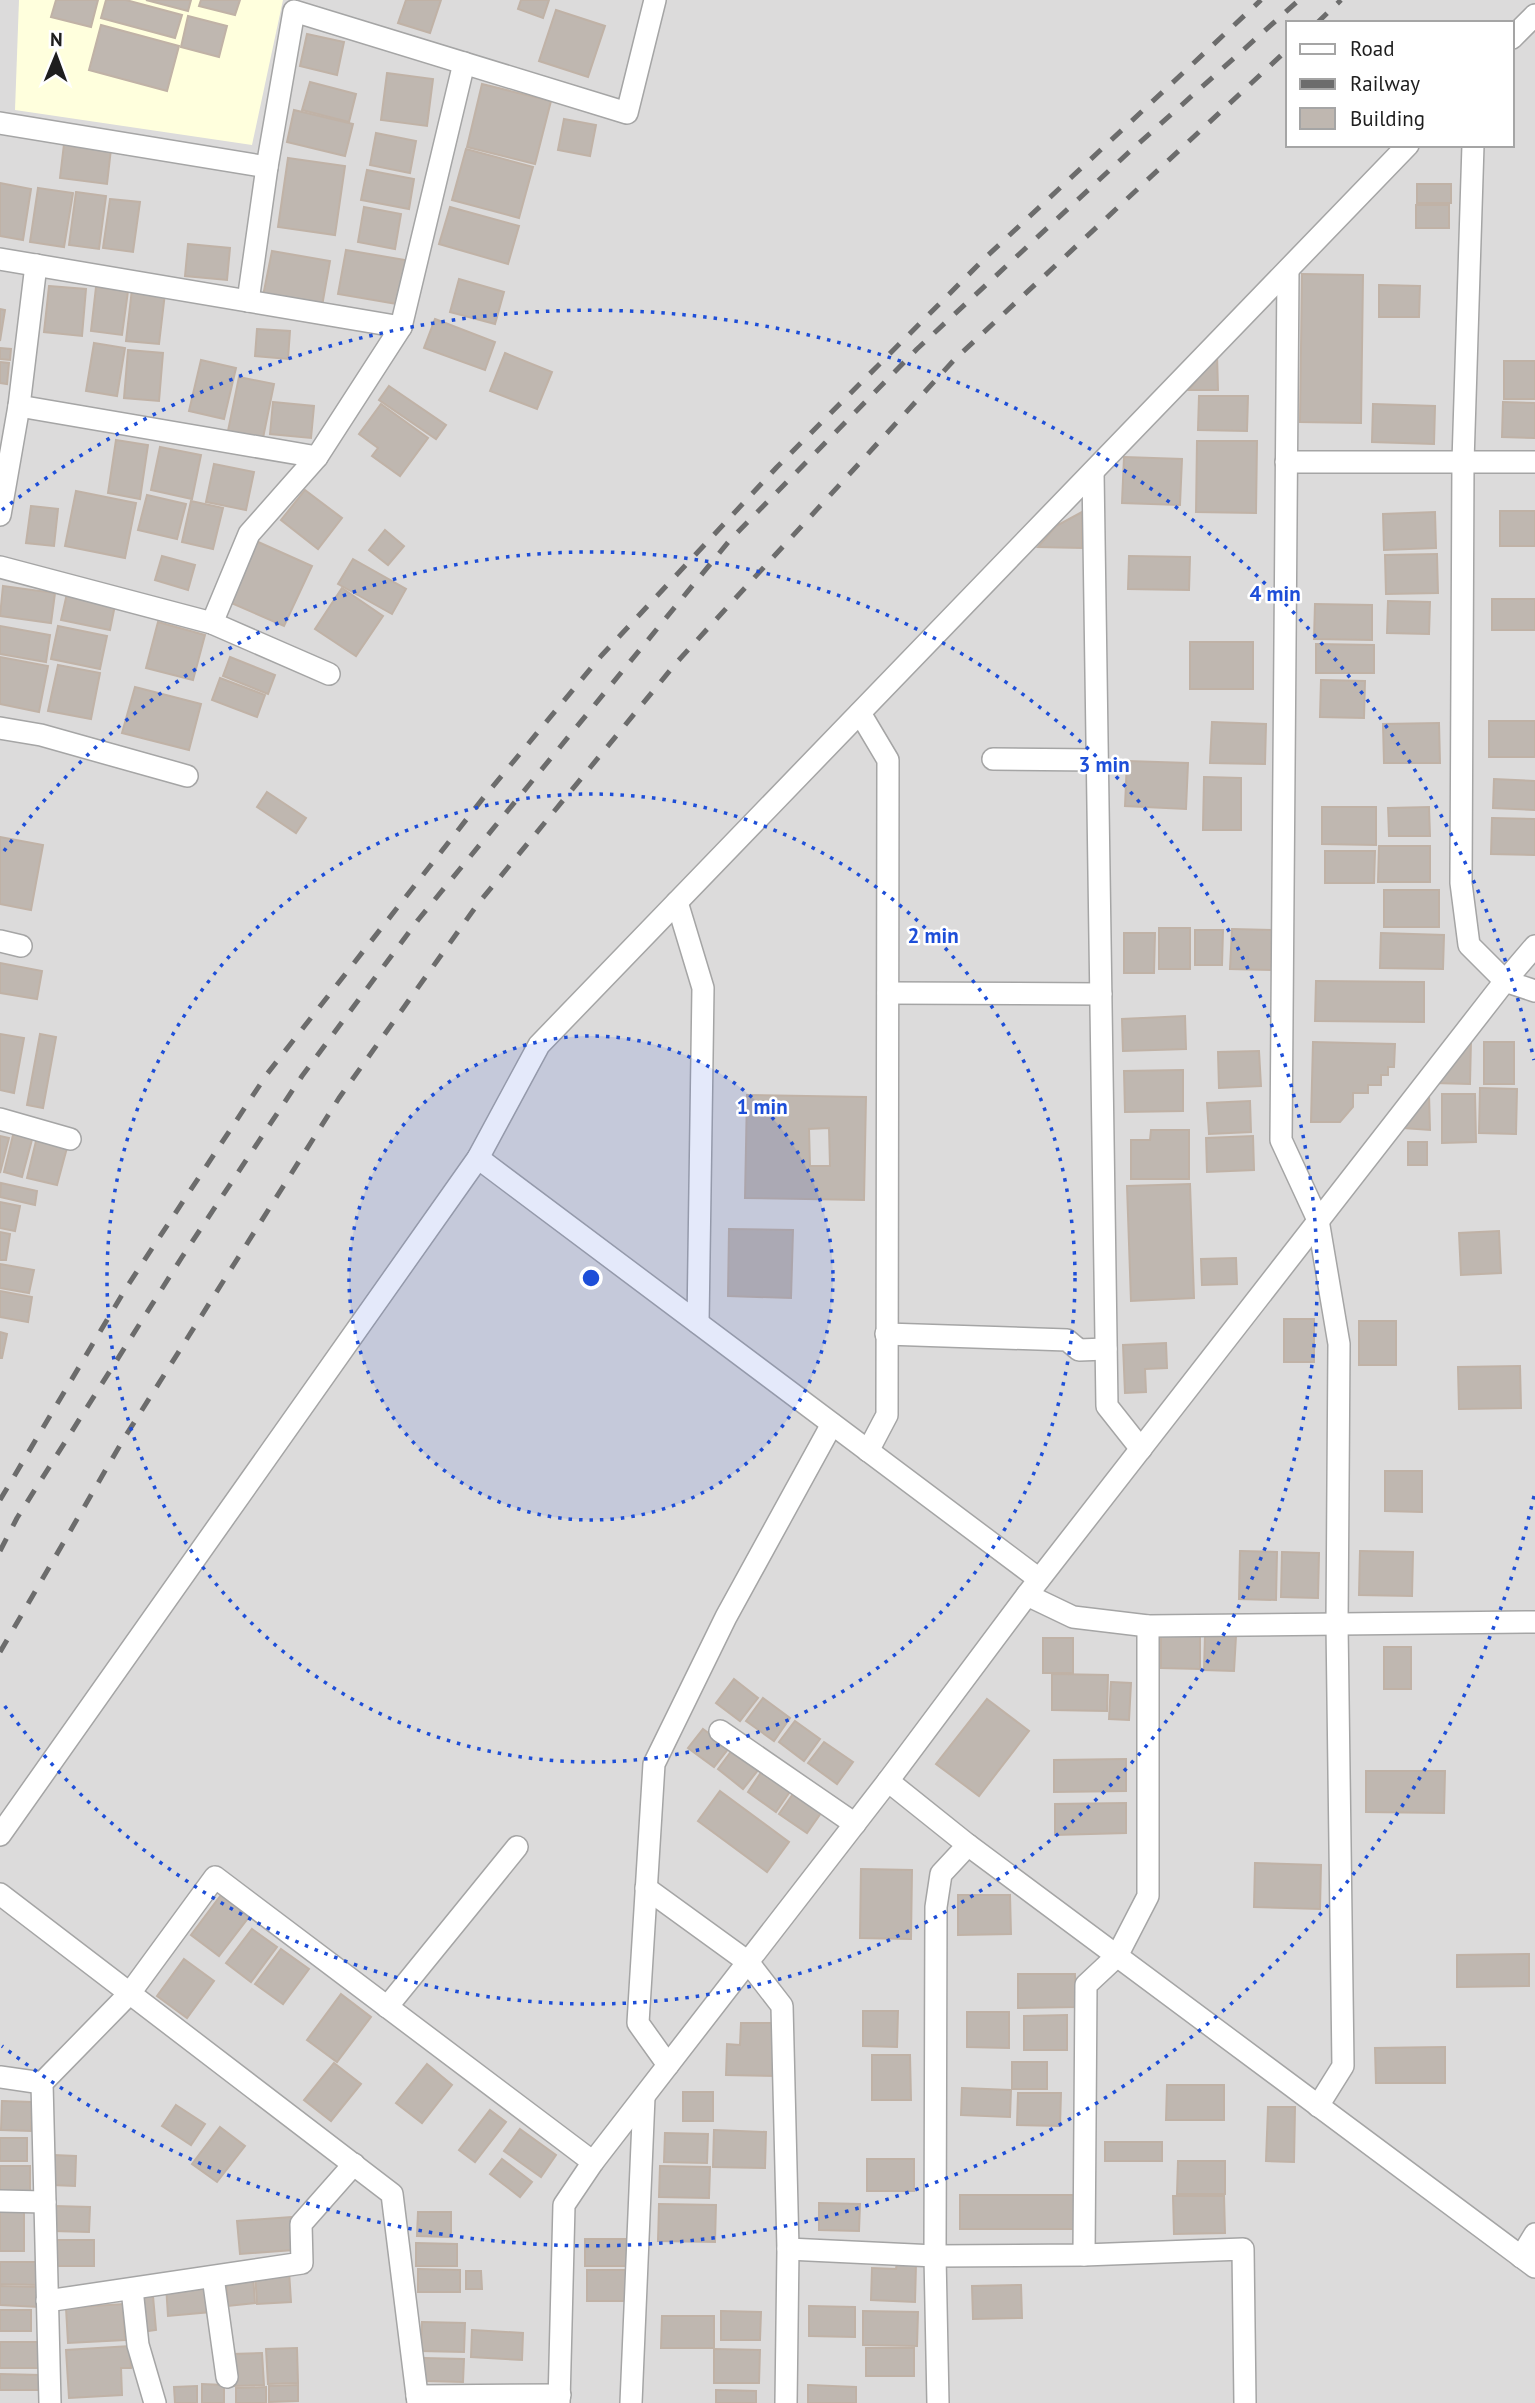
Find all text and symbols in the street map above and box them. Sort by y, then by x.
north arrow [21,21,91,91]
legend [1286,21,1514,147]
text: N [50,27,63,51]
text: Road [1350,35,1394,62]
text: Railway [1350,70,1420,97]
text: Building [1350,105,1425,132]
text: 4 min [1249,580,1301,607]
text: 3 min [1078,751,1130,778]
text: 2 min [907,922,959,949]
text: 1 min [736,1093,788,1120]
centre of rings [579,1266,603,1290]

